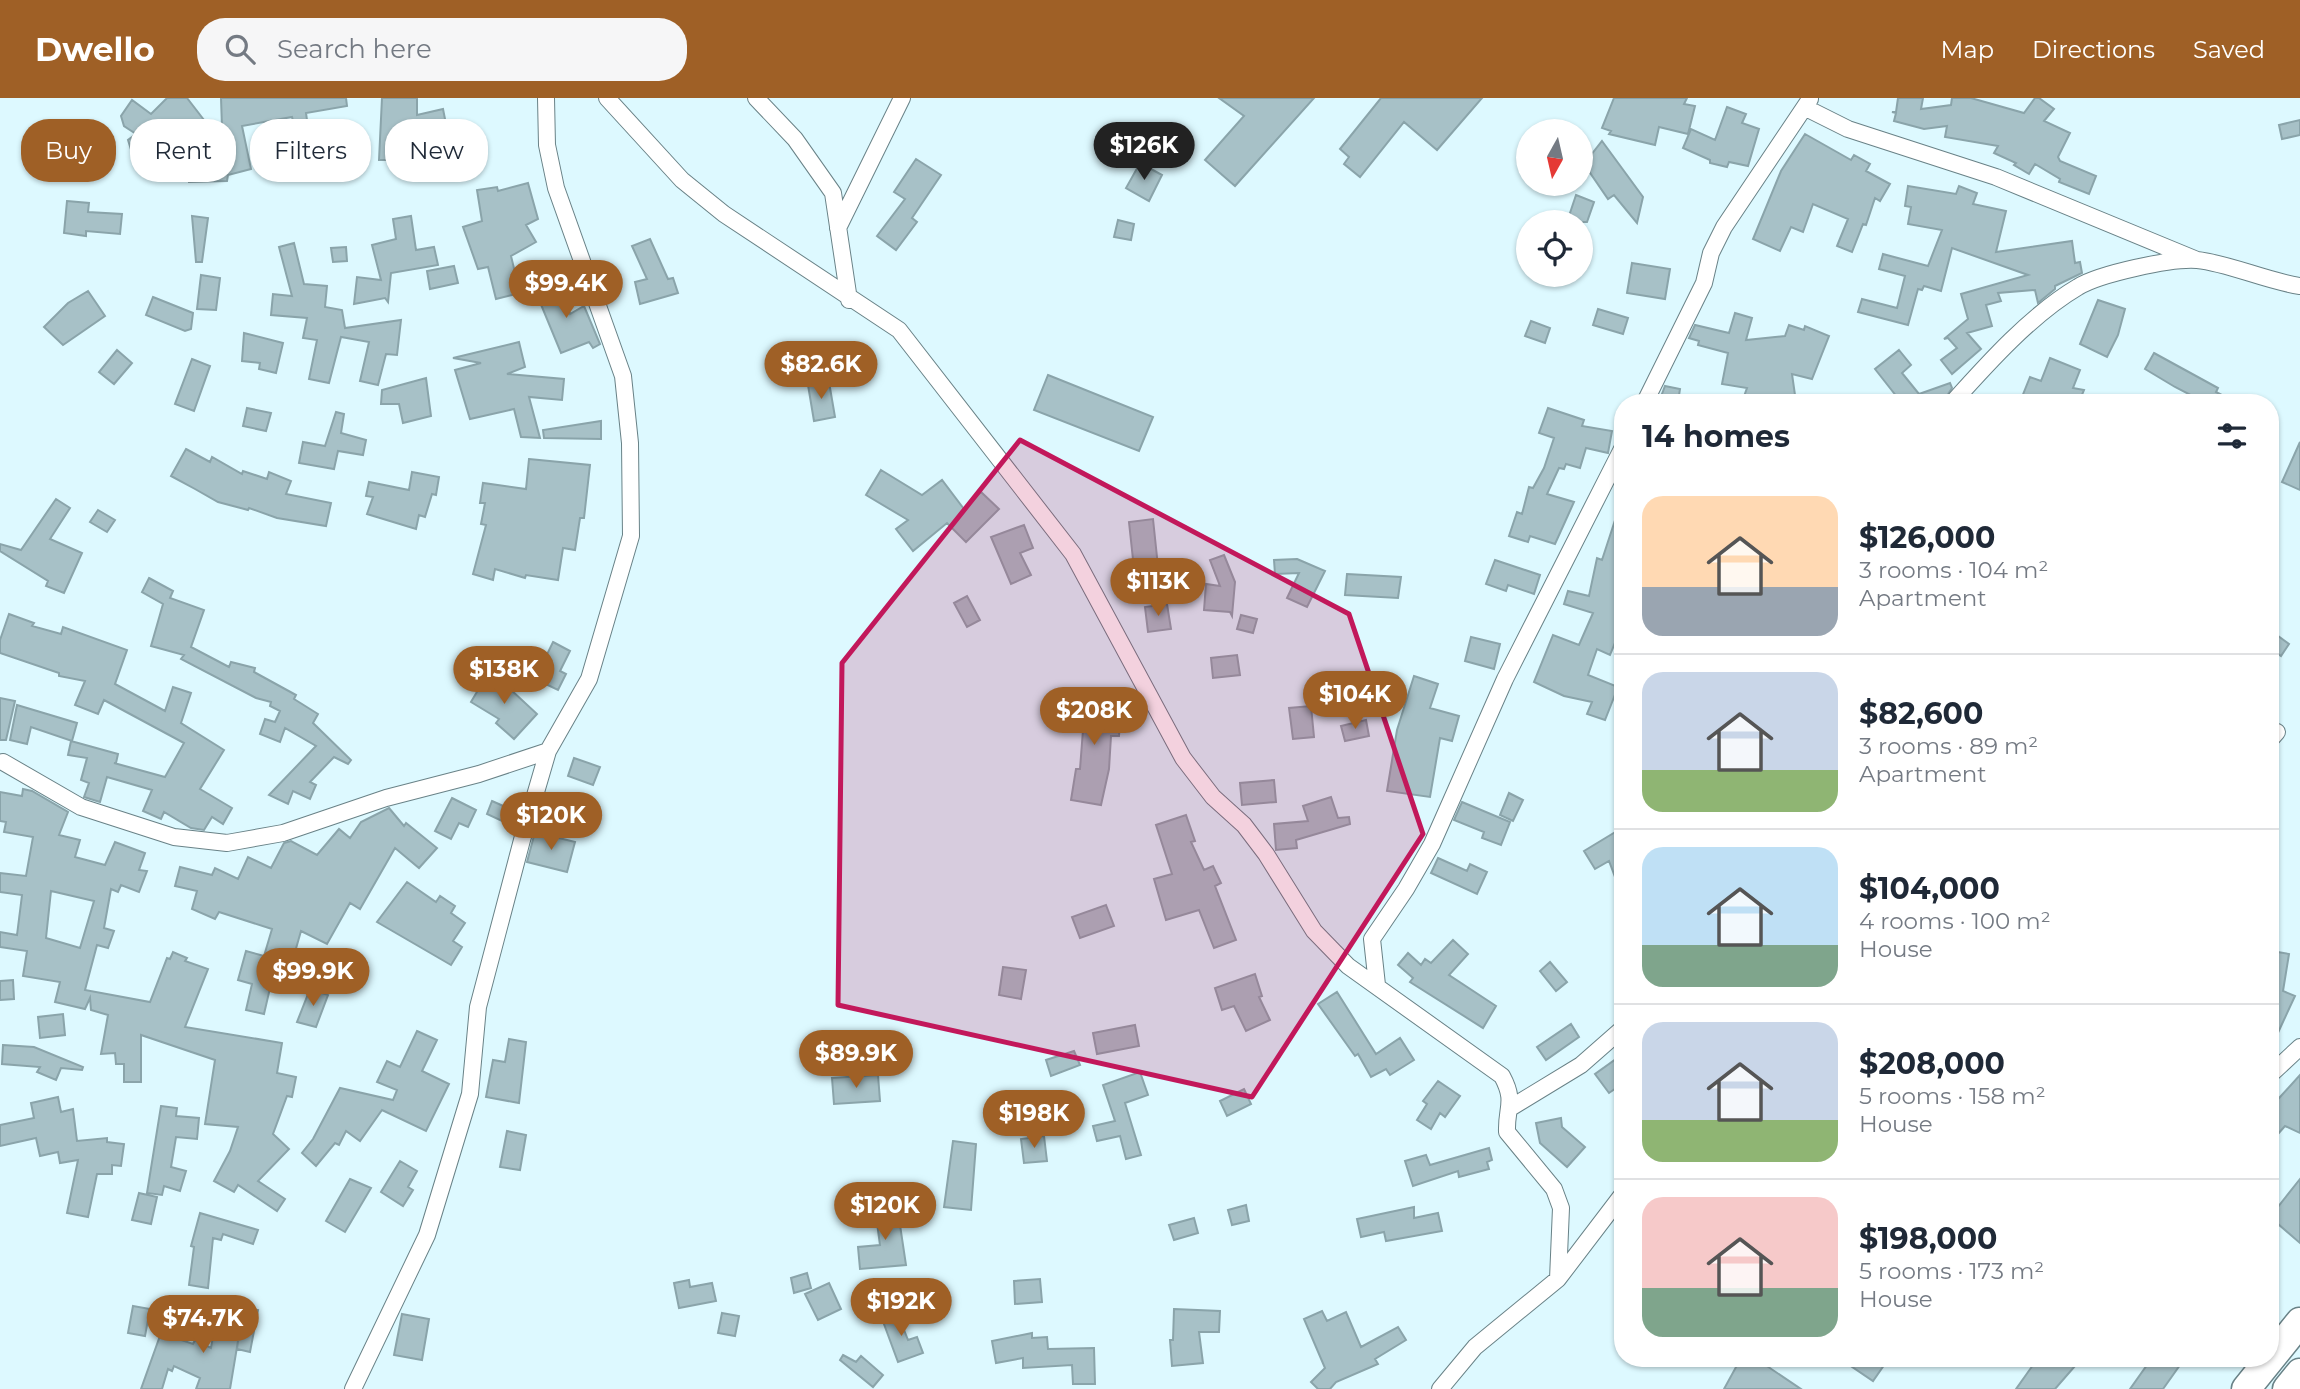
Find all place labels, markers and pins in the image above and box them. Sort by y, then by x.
pin: $126K [1095,122,1193,182]
pin: $99.4K [509,260,623,320]
pin: $82.6K [764,342,878,401]
pin: $113K [1109,559,1207,618]
pin: $138K [455,646,553,706]
pin: $104K [1306,672,1404,731]
pin: $208K [1045,688,1143,747]
pin: $120K [502,792,600,852]
pin: $99.9K [256,948,370,1008]
pin: $89.9K [799,1030,913,1090]
pin: $198K [985,1090,1083,1150]
pin: $120K [836,1182,934,1242]
pin: $192K [852,1278,950,1338]
pin: $74.7K [146,1296,260,1355]

